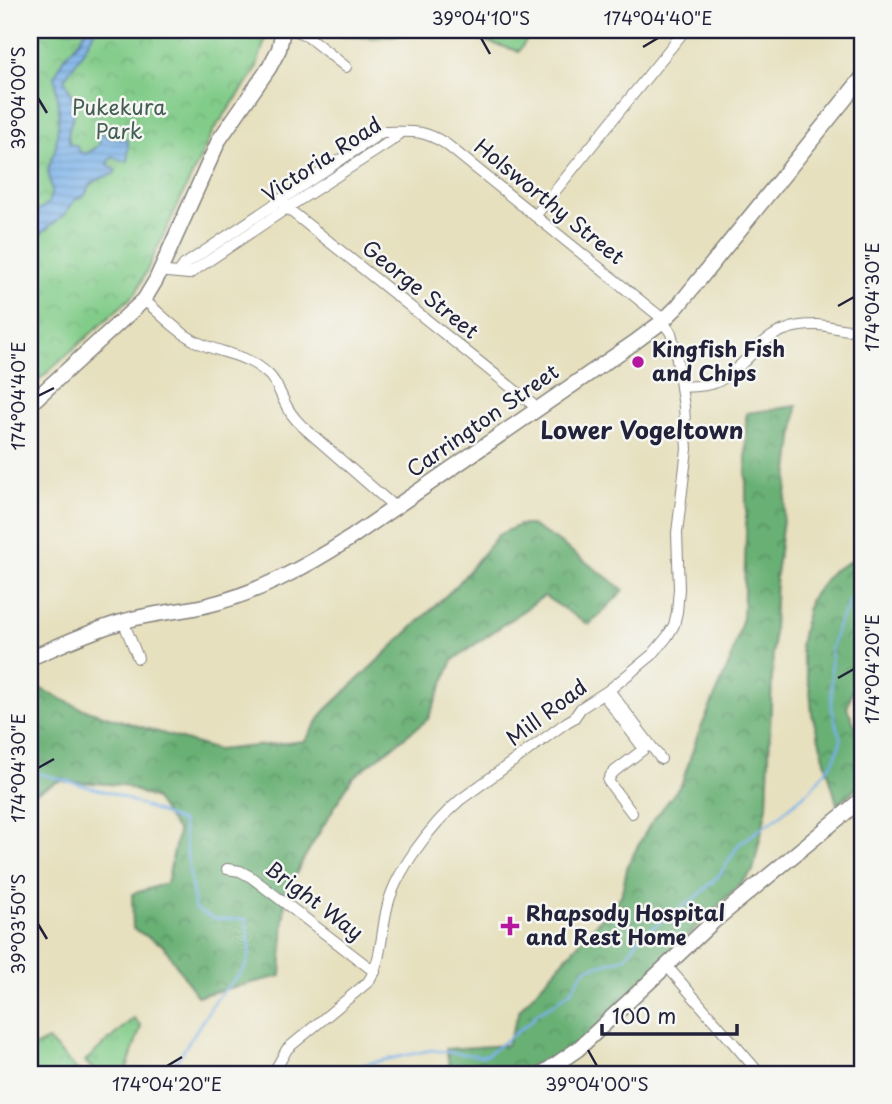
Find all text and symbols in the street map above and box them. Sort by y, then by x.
text: 39°04'10"S [432,4,530,31]
text: 174°04'40"E [603,4,713,31]
text: 39°04'00"S [4,46,31,150]
park label: Pukekura Park [72,90,166,146]
street label: Victoria Road [255,108,387,209]
street label: Holsworthy Street [468,130,632,271]
street label: George Street [356,231,487,346]
text: 174°04'30"E [858,242,885,352]
place label: Kingfish Fish and Chips [652,332,785,388]
text: 174°04'40"E [4,341,31,451]
marker: Kingfish Fish and Chips [630,354,646,370]
street label: Carrington Street [399,355,565,484]
district label: Lower Vogeltown [541,411,743,447]
text: 174°04'20"E [858,614,885,724]
street label: Mill Road [499,670,593,753]
text: 174°04'30"E [4,713,31,823]
street label: Bright Way [259,852,371,947]
text: 39°03'50"S [4,873,31,975]
place label: Rhapsody Hospital and Rest Home [526,896,725,952]
marker: Rhapsody Hospital and Rest Home [500,916,520,936]
scale bar [602,992,736,1036]
text: 100 m [612,999,676,1031]
text: 174°04'20"E [112,1070,222,1097]
text: 39°04'00"S [545,1070,649,1097]

